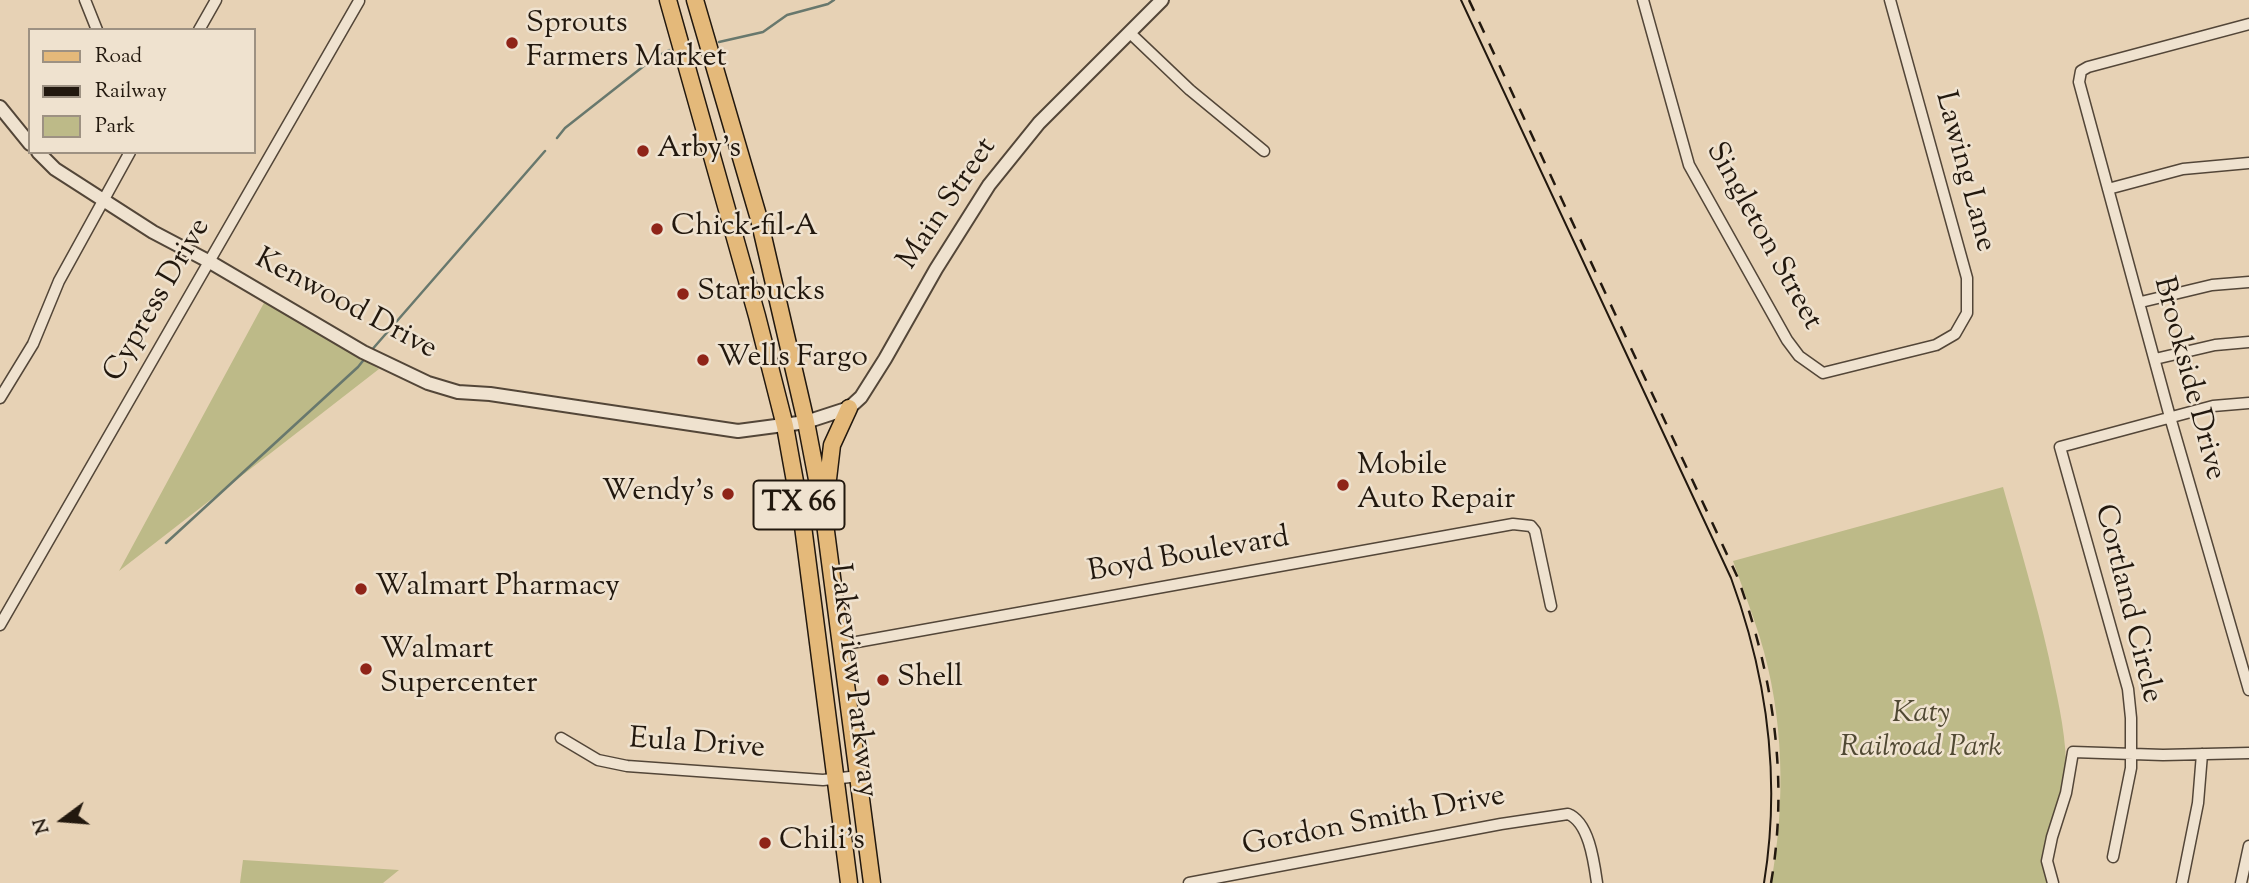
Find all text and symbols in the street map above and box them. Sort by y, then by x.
place label: Sprouts Farmers Market [526,8,727,78]
legend [28,28,256,154]
marker: Sprouts Farmers Market [504,35,520,51]
text: Road [95,42,142,72]
text: Railway [95,77,167,107]
street label: Lawing Lane [1924,88,2002,256]
text: Park [95,112,135,142]
street label: Main Street [892,132,1006,278]
place label: Arby's [657,133,741,169]
street label: Singleton Street [1696,137,1828,337]
marker: Arby's [635,143,651,159]
place label: Chick-fil-A [671,211,818,247]
street label: Cypress Drive [98,213,220,389]
marker: Chick-fil-A [649,221,665,237]
street label: Kenwood Drive [248,243,442,369]
street label: Brookside Drive [2143,274,2231,484]
place label: Starbucks [697,276,825,312]
marker: Starbucks [675,286,691,302]
place label: Wells Fargo [717,342,868,378]
marker: Wells Fargo [695,352,711,368]
place label: Mobile Auto Repair [1357,450,1515,520]
place label: Wendy's [602,476,714,512]
marker: Mobile Auto Repair [1335,477,1351,493]
road number: TX 66 [754,480,844,530]
marker: Wendy's [720,486,736,502]
street label: Cortland Circle [2084,501,2168,707]
street label: Boyd Boulevard [1086,522,1292,592]
street label: Lakeview Parkway [819,562,883,800]
place label: Walmart Pharmacy [375,571,620,607]
marker: Walmart Pharmacy [353,581,369,597]
place label: Walmart Supercenter [380,634,537,704]
marker: Walmart Supercenter [358,661,374,677]
place label: Shell [897,662,963,698]
marker: Shell [875,672,891,688]
park label: Katy Railroad Park [1840,698,2002,768]
street label: Eula Drive [628,723,766,769]
street label: Gordon Smith Drive [1240,780,1508,866]
north arrow [28,785,98,855]
text: N [27,815,57,837]
place label: Chili's [779,825,865,861]
marker: Chili's [757,835,773,851]

